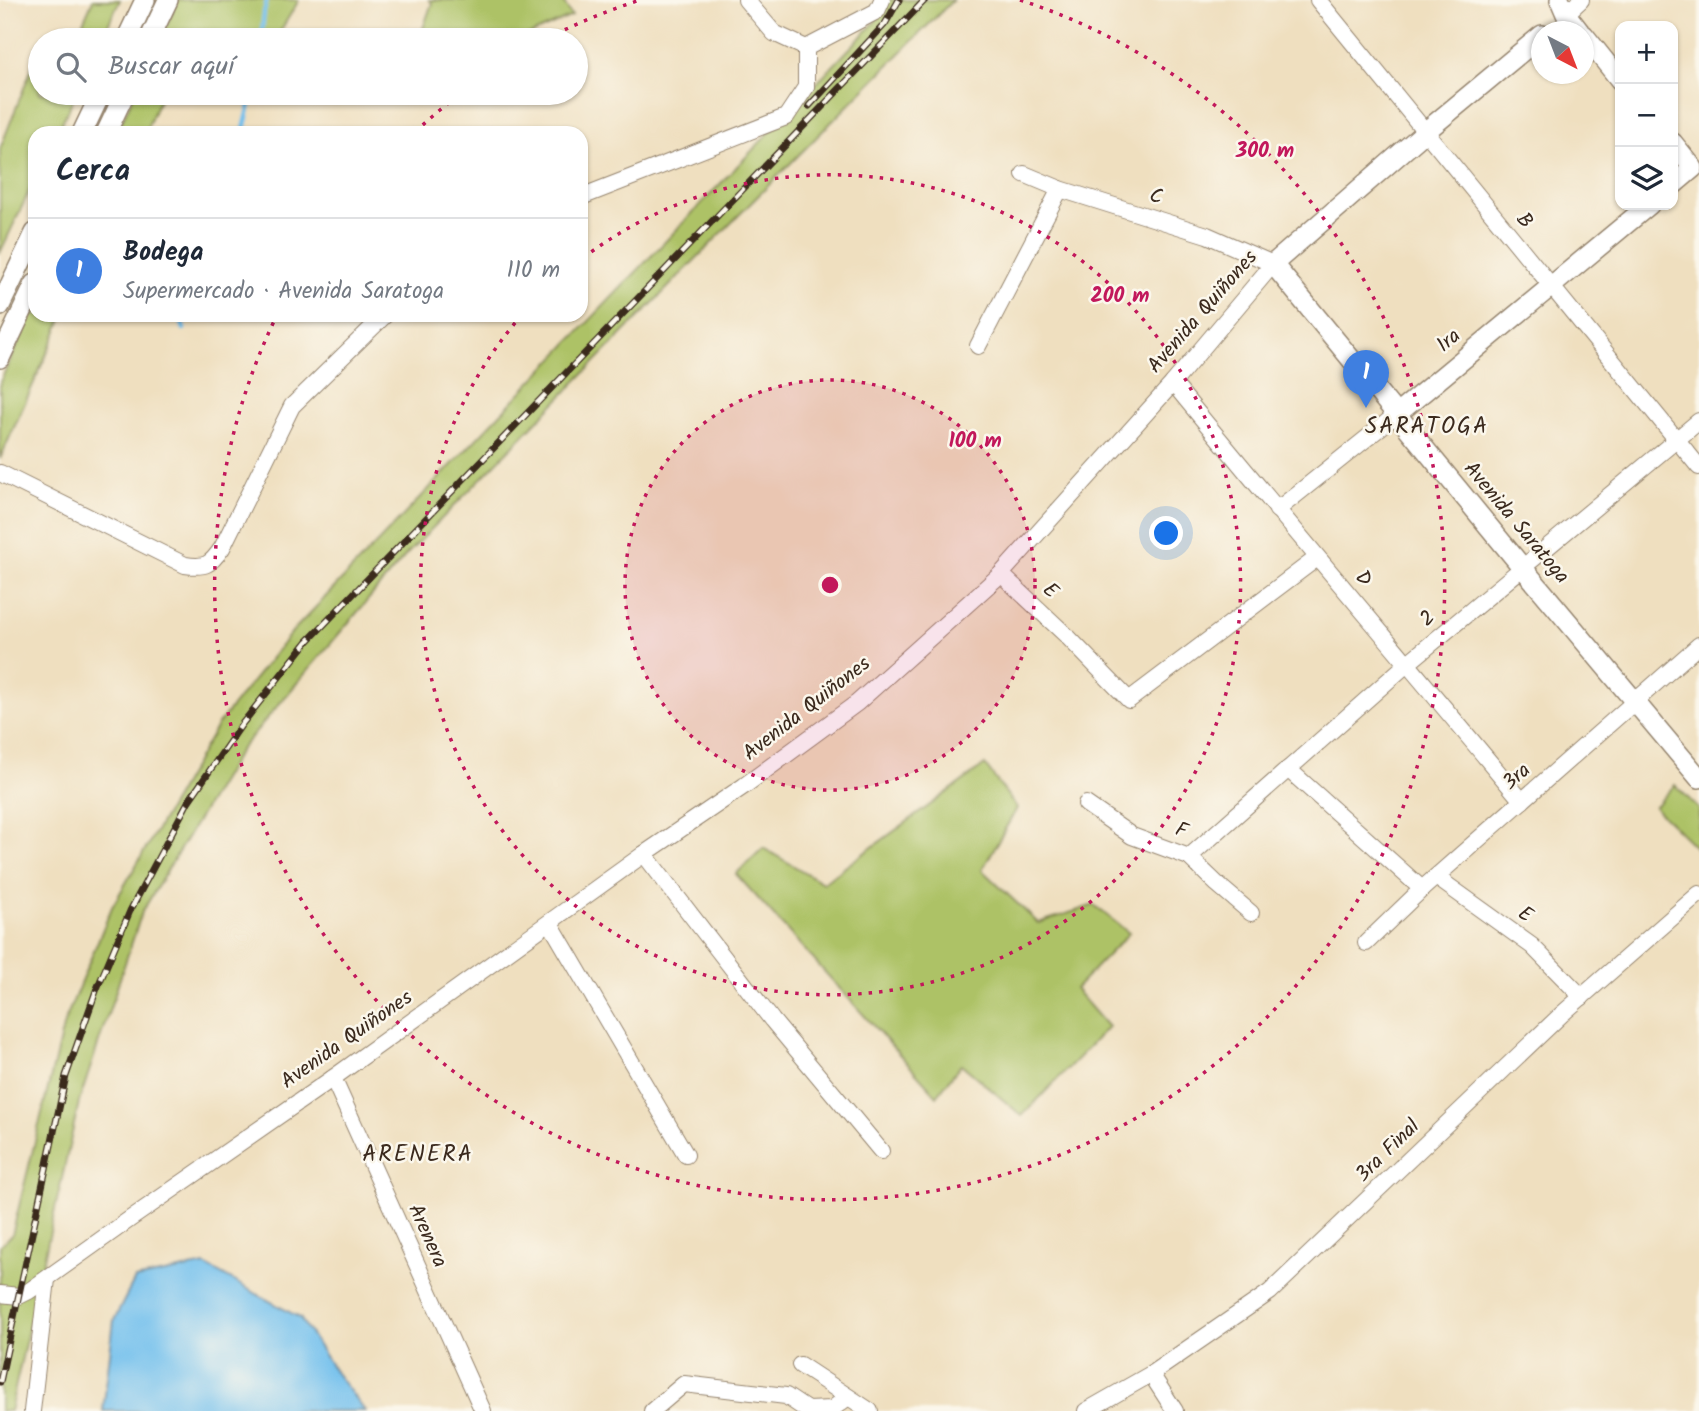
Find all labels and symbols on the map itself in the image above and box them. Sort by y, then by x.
north arrow [1531,21,1594,84]
text: 300 m [1235,135,1294,168]
street label: C [1145,179,1167,215]
street label: B [1507,205,1541,237]
street label: Avenida Quiñones [1140,243,1266,381]
text: 200 m [1090,280,1150,313]
street label: 1ra [1429,321,1469,361]
pin: 1 [1343,350,1389,408]
district label: SARATOGA [1365,409,1489,445]
text: 100 m [948,425,1002,458]
street label: Avenida Saratoga [1455,454,1577,592]
your location [1149,516,1183,550]
street label: D [1346,563,1380,595]
centre of rings [818,573,842,597]
street label: E [1034,575,1066,608]
street label: 2 [1413,602,1443,636]
street label: Avenida Quiñones [736,648,878,770]
street label: 3ra [1495,755,1539,799]
street label: F [1170,814,1194,849]
street label: E [1510,898,1540,932]
street label: Avenida Quiñones [274,982,420,1098]
street label: 3ra Final [1348,1112,1428,1190]
district label: ARENERA [362,1137,474,1173]
street label: Arenera [398,1199,456,1273]

